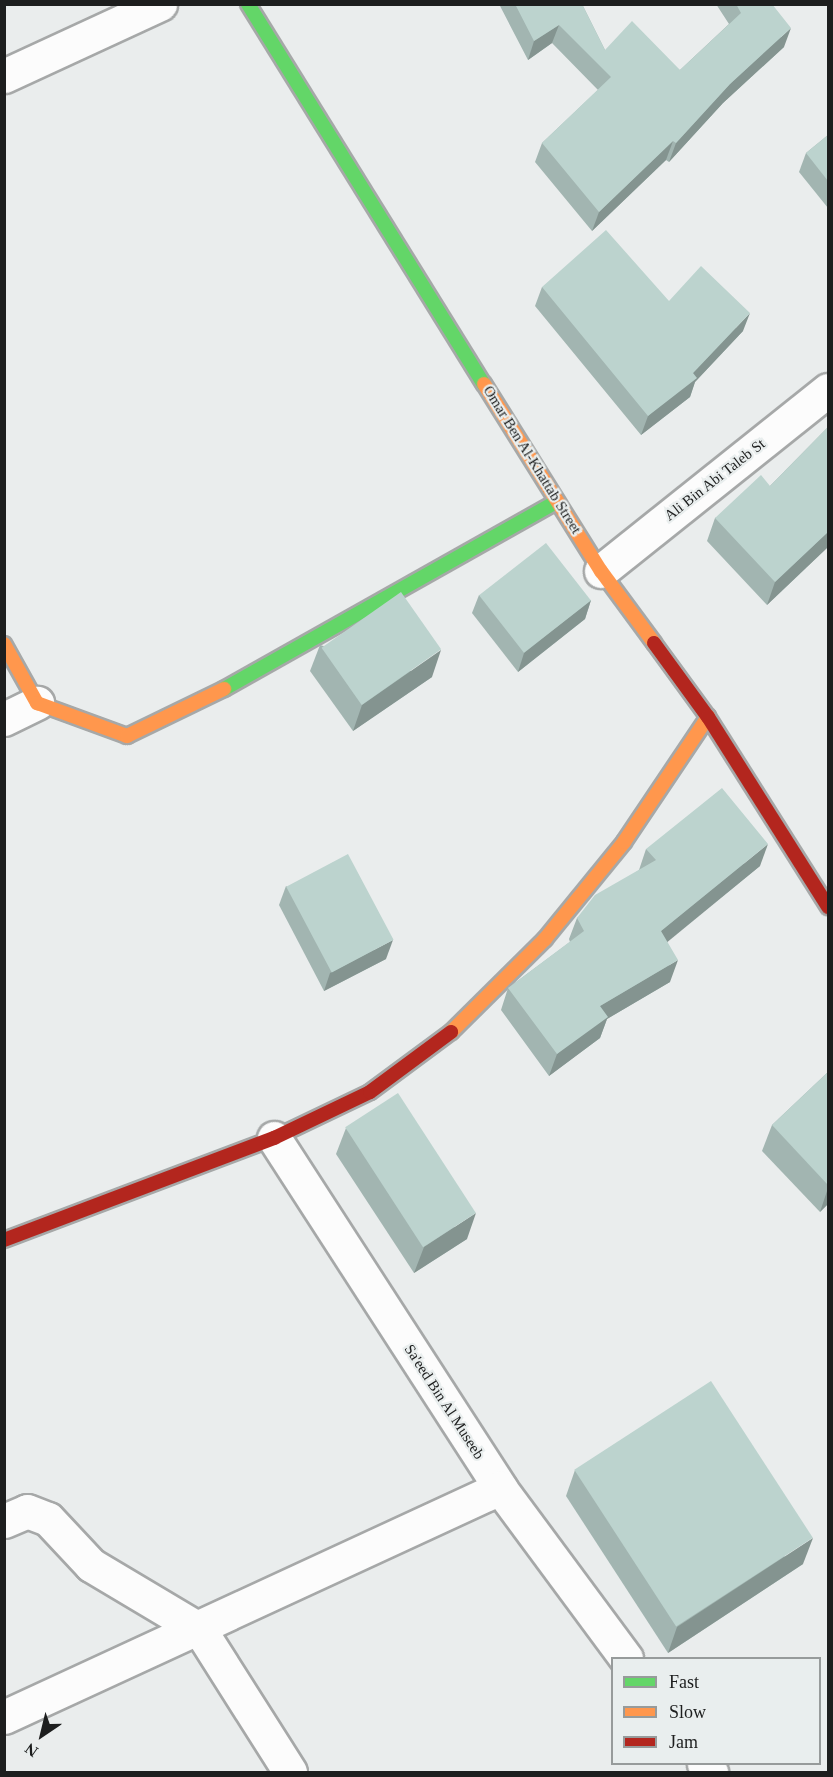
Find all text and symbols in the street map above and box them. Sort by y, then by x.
street label: Omar Ben Al-Khattab Street [479,382,585,538]
street label: Ali Bin Abi Taleb St [661,435,769,525]
street label: Sa'eed Bin Al Museeb [400,1341,488,1463]
legend [611,1657,821,1765]
text: Fast [669,1672,699,1692]
text: Slow [669,1702,706,1722]
north arrow [12,1705,72,1765]
text: Jam [669,1732,698,1752]
text: N [22,1740,41,1760]

